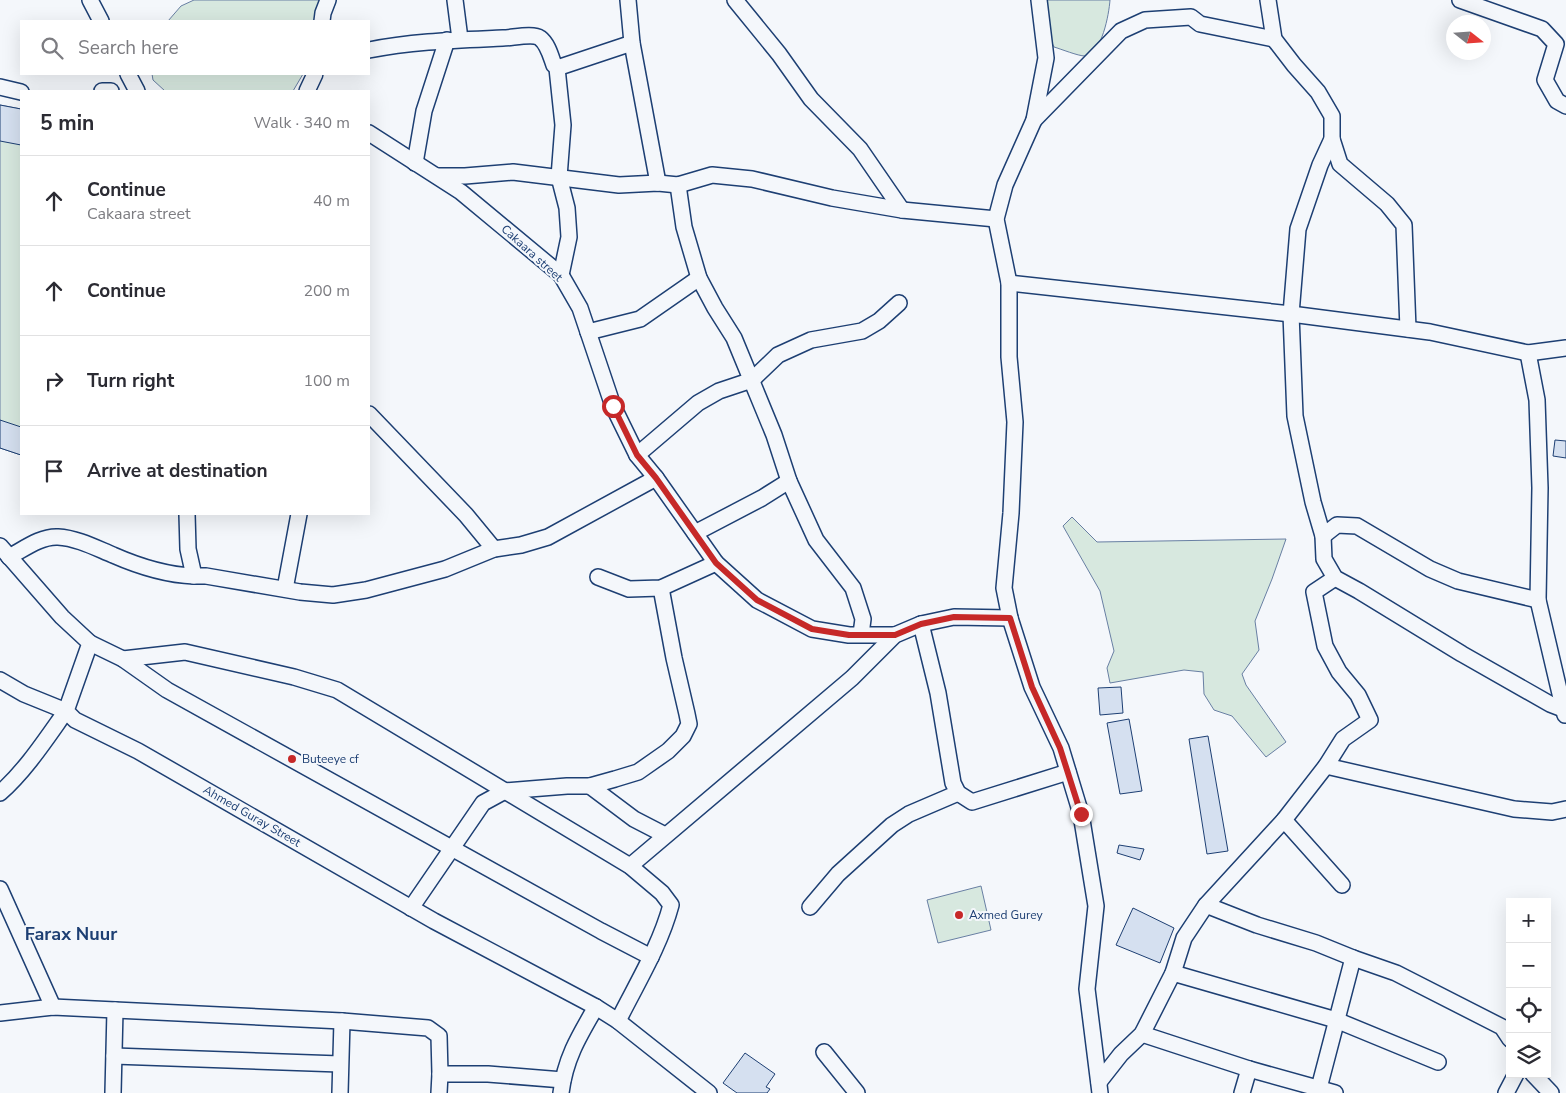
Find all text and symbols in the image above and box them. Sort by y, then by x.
north arrow [1446,15,1491,60]
search box [20,20,370,75]
icon: search [38,34,66,62]
text: Search here [78,35,179,61]
text: 5 min [40,109,94,137]
text: Walk · 340 m [254,112,350,134]
text: Continue [87,177,166,203]
icon: ahead [40,187,68,215]
text: 40 m [313,190,350,212]
text: Cakaara street [87,203,191,225]
street label: Cakaara street [498,221,567,285]
icon: ahead [40,277,68,305]
text: Continue [87,278,166,304]
text: 200 m [303,280,350,302]
icon: right [40,367,68,395]
text: Turn right [87,368,174,394]
text: 100 m [303,370,350,392]
route start [602,395,625,418]
icon: arrive [40,457,68,485]
text: Arrive at destination [87,458,268,484]
place label: Buteeye cf [302,751,360,767]
marker: Buteeye cf [286,753,298,765]
street label: Ahmed Guray Street [200,782,304,851]
route end [1070,803,1093,826]
map controls [1506,898,1551,1078]
button: + [1506,898,1551,943]
place label: Axmed Gurey [969,907,1043,923]
marker: Axmed Gurey [953,909,965,921]
district label: Farax Nuur [25,922,117,946]
button: − [1506,943,1551,988]
button: locate [1506,988,1551,1033]
button: layers [1506,1033,1551,1078]

